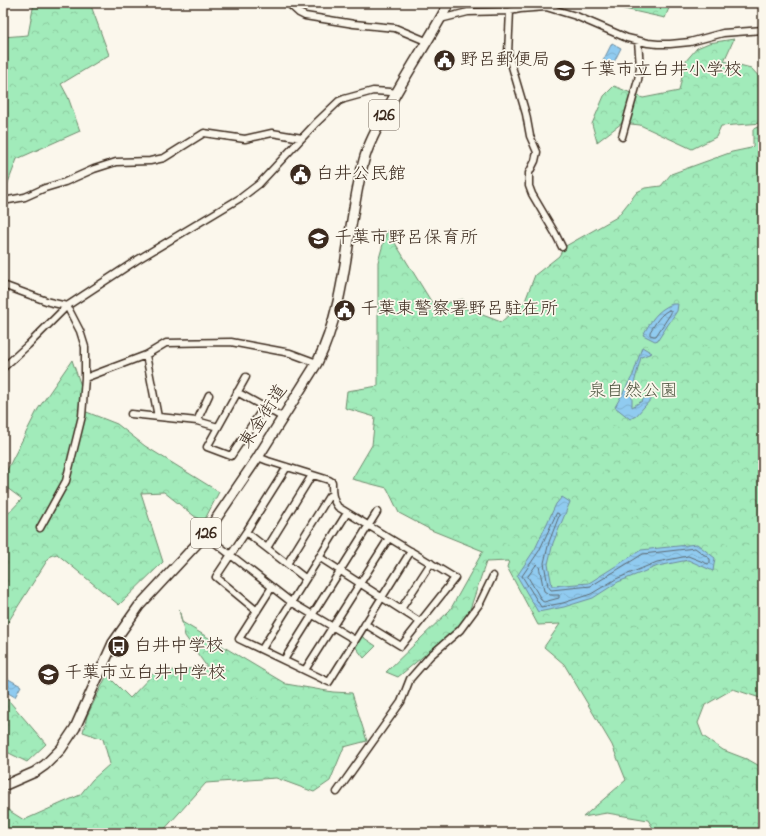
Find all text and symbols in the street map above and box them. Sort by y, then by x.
public building icon: 野呂郵便局 [431,48,457,74]
place label: 野呂郵便局 [460,48,550,74]
school or university icon: 千葉市立白井小学校 [552,58,578,84]
place label: 千葉市立白井小学校 [580,58,742,84]
road number: 126 [369,100,399,130]
public building icon: 白井公民館 [288,162,314,188]
place label: 白井公民館 [316,162,406,188]
school or university icon: 千葉市野呂保育所 [306,226,332,252]
place label: 千葉市野呂保育所 [334,226,478,252]
public building icon: 千葉東警察署野呂駐在所 [331,297,357,323]
place label: 千葉東警察署野呂駐在所 [360,297,558,323]
park label: 泉自然公園 [588,379,678,405]
street label: 東金街道 [233,380,295,454]
road number: 126 [191,518,221,548]
bus stop icon: 白井中学校 [105,634,131,660]
place label: 白井中学校 [134,634,224,660]
school or university icon: 千葉市立白井中学校 [35,661,61,687]
place label: 千葉市立白井中学校 [64,661,226,687]

